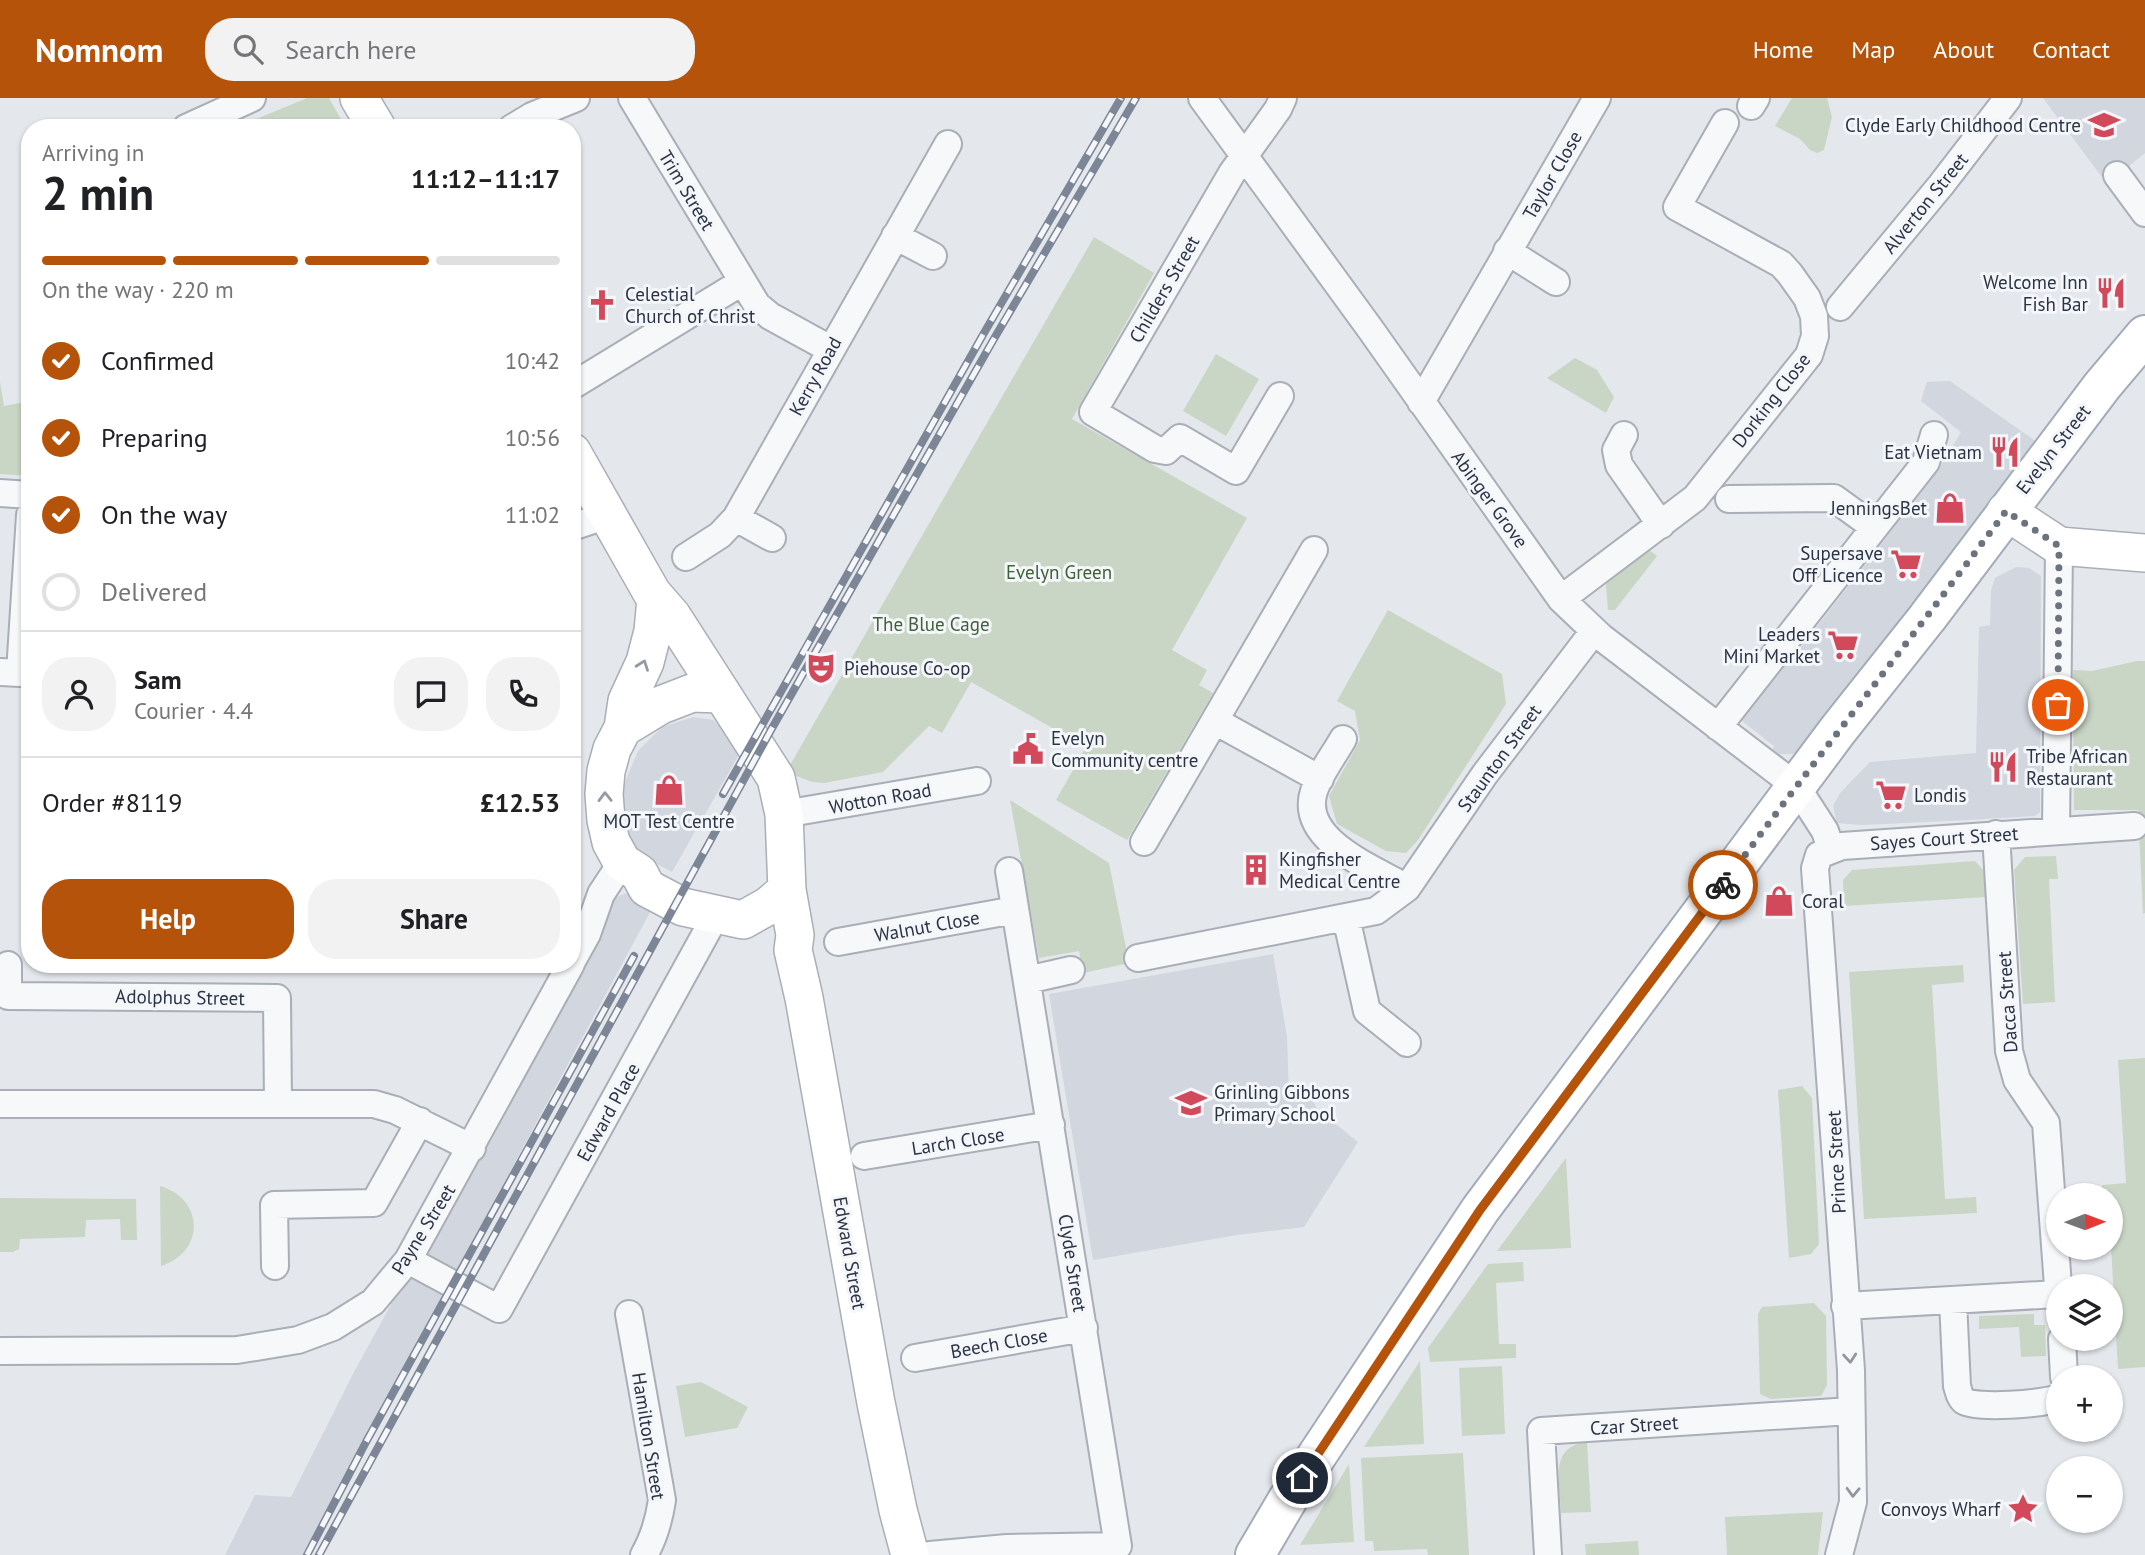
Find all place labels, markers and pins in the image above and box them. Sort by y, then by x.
school or university icon: Clyde Early Childhood Centre [2087,108,2121,142]
place label: Clyde Early Childhood Centre [1845,113,2081,137]
place label: Welcome Inn Fish Bar [1983,270,2089,316]
restaurant icon: Welcome Inn Fish Bar [2094,276,2128,310]
place label: Celestial Church of Christ [625,282,756,328]
church icon: Celestial Church of Christ [585,288,619,322]
restaurant icon: Eat Vietnam [1988,435,2022,469]
place label: Eat Vietnam [1884,440,1982,464]
shop icon: JenningsBet [1933,491,1967,525]
place label: JenningsBet [1829,496,1928,520]
place label: Supersave Off Licence [1792,541,1883,587]
supermarket icon: Supersave Off Licence [1889,547,1923,581]
place label: Leaders Mini Market [1723,622,1821,668]
supermarket icon: Leaders Mini Market [1826,628,1860,662]
theatre icon: Piehouse Co-op [804,651,838,685]
place label: Piehouse Co-op [844,656,971,680]
pin [2028,675,2088,735]
place label: Evelyn Community centre [1051,726,1198,772]
public building icon: Evelyn Community centre [1011,732,1045,766]
place label: Tribe African Restaurant [2026,744,2128,790]
restaurant icon: Tribe African Restaurant [1986,750,2020,784]
shop icon: MOT Test Centre [652,773,686,807]
supermarket icon: Londis [1874,778,1908,812]
place label: Londis [1914,783,1967,807]
place label: MOT Test Centre [603,809,735,833]
place label: Kingfisher Medical Centre [1279,847,1400,893]
building icon: Kingfisher Medical Centre [1239,853,1273,887]
shop icon: Coral [1762,884,1796,918]
place label: Coral [1802,889,1844,913]
place label: Grinling Gibbons Primary School [1214,1080,1350,1126]
school or university icon: Grinling Gibbons Primary School [1174,1086,1208,1120]
pin [1272,1448,1332,1508]
place icon: Convoys Wharf [2006,1492,2040,1526]
place label: Convoys Wharf [1881,1497,2001,1521]

